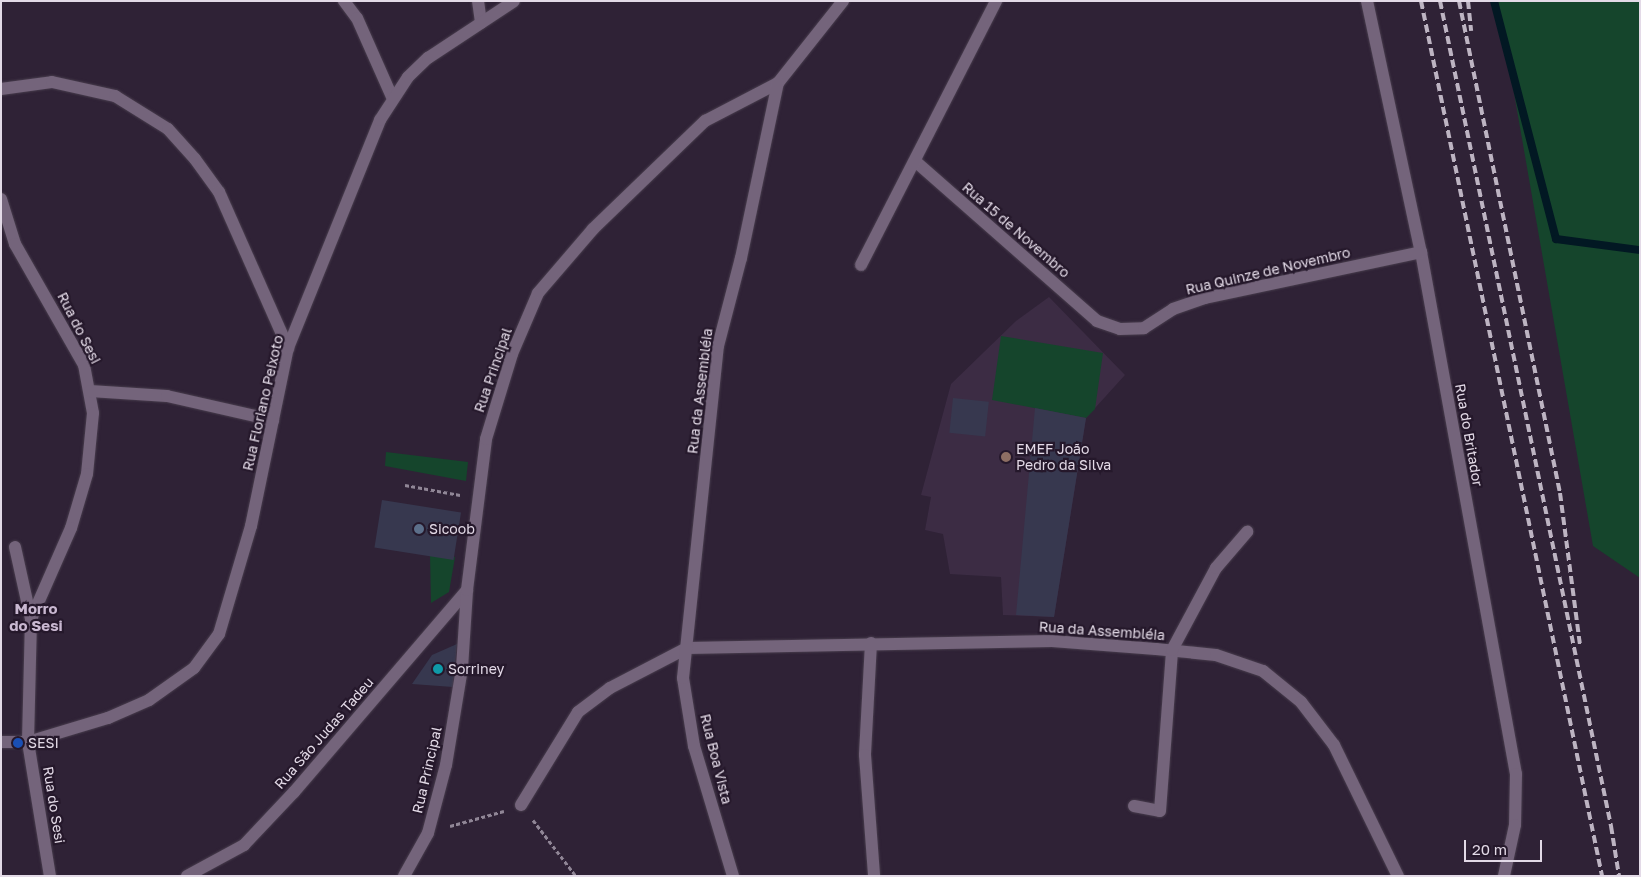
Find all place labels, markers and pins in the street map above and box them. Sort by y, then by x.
place label: EMEF João Pedro da Silva [1016,441,1111,474]
marker: EMEF João Pedro da Silva [1000,451,1012,463]
place label: Sicoob [429,521,475,537]
marker: Sicoob [413,523,425,535]
place label: Sorriney [448,661,504,677]
marker: Sorriney [432,663,444,675]
place label: SESI [28,735,59,751]
marker: SESI [12,737,24,749]

